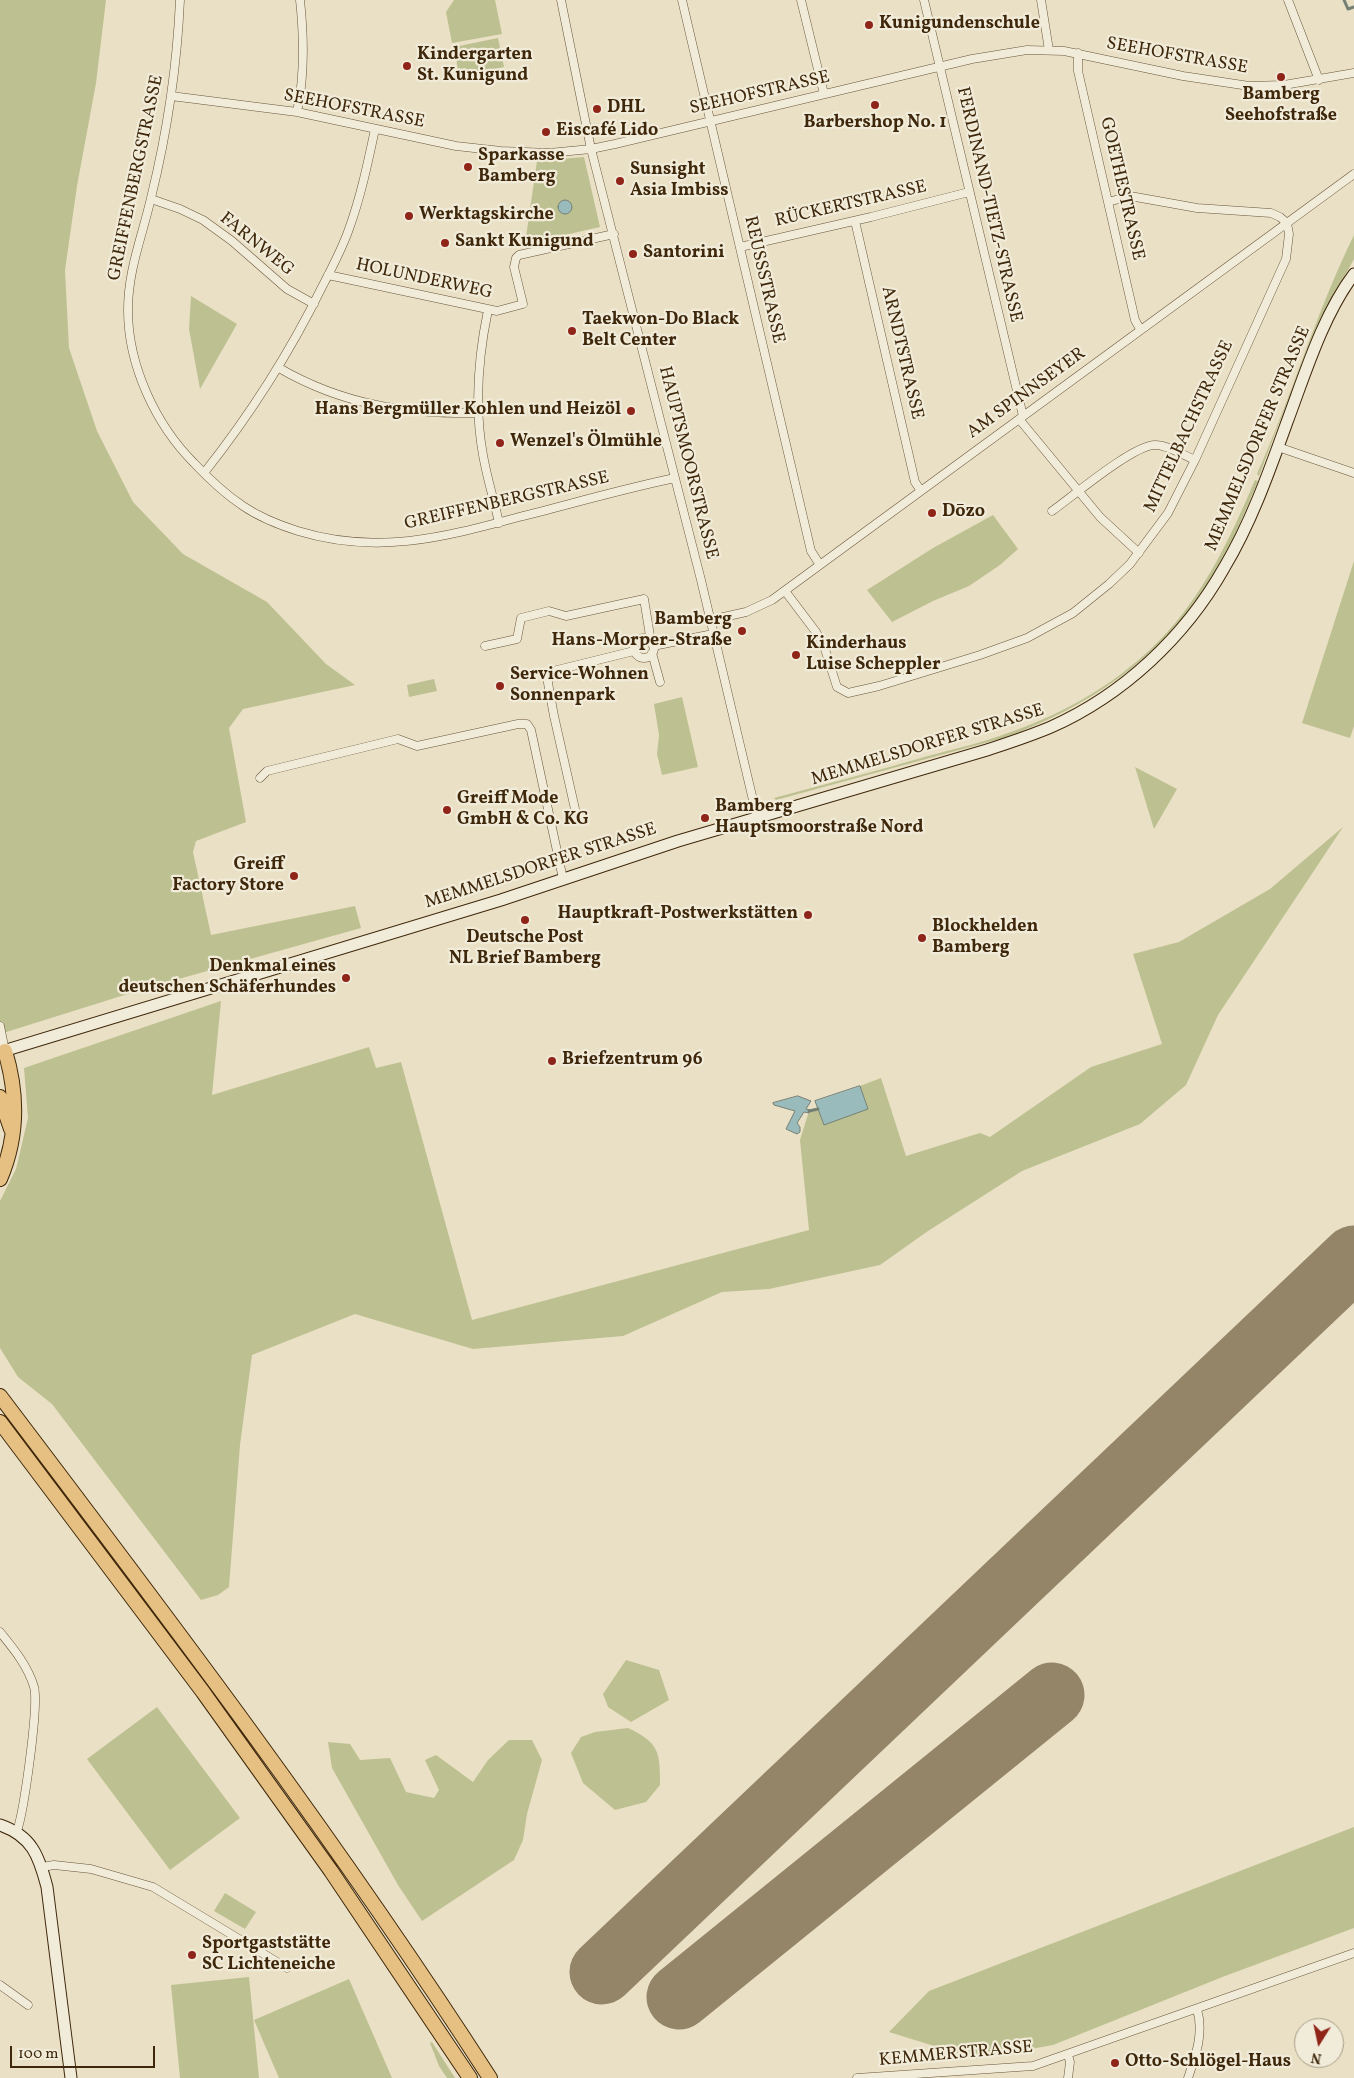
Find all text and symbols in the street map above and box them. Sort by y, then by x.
place label: Kunigundenschule [879,14,1040,36]
marker: Kunigundenschule [863,19,875,31]
street label: SEEHOFSTRASSE [1105,34,1249,80]
place label: Kindergarten St. Kunigund [417,45,533,88]
marker: Kindergarten St. Kunigund [401,60,413,72]
street label: SEEHOFSTRASSE [688,67,832,121]
marker: Bamberg Seehofstraße [1275,71,1287,83]
street label: GREIFFENBERGSTRASSE [105,73,169,283]
street label: FERDINAND-TIETZ-STRASSE [950,85,1026,325]
place label: Bamberg Seehofstraße [1225,85,1337,128]
street label: SEEHOFSTRASSE [282,86,426,134]
place label: DHL [607,98,645,120]
marker: Barbershop No. 1 [869,99,881,111]
marker: DHL [591,103,603,115]
place label: Barbershop No. 1 [804,113,946,135]
street label: GOETHESTRASSE [1094,115,1148,263]
place label: Eiscafé Lido [556,121,658,143]
marker: Eiscafé Lido [540,126,552,138]
place label: Sparkasse Bamberg [478,146,564,188]
place label: Sunsight Asia Imbiss [630,160,729,202]
marker: Sparkasse Bamberg [462,161,474,173]
marker: Sunsight Asia Imbiss [614,175,626,187]
street label: RÜCKERTSTRASSE [773,177,929,233]
place label: Werktagskirche [419,205,554,227]
street label: FARNWEG [214,208,298,282]
marker: Werktagskirche [403,210,415,222]
street label: REUSSSTRASSE [738,214,788,346]
place label: Sankt Kunigund [455,232,594,254]
marker: Sankt Kunigund [439,237,451,249]
place label: Santorini [643,243,725,265]
marker: Santorini [627,248,639,260]
street label: HOLUNDERWEG [354,255,494,305]
street label: ARNDTSTRASSE [875,284,927,422]
place label: Taekwon-Do Black Belt Center [582,310,739,352]
street label: MEMMELSDORFER STRASSE [1202,323,1316,555]
marker: Taekwon-Do Black Belt Center [566,325,578,337]
street label: MITTELBACHSTRASSE [1141,338,1239,516]
street label: AM SPINNSEYER [963,344,1091,444]
street label: HAUPTSMOORSTRASSE [653,364,721,562]
place label: Hans Bergmüller Kohlen und Heizöl [315,400,621,422]
marker: Hans Bergmüller Kohlen und Heizöl [625,405,637,417]
place label: Wenzel's Ölmühle [510,432,662,454]
marker: Wenzel's Ölmühle [494,437,506,449]
street label: GREIFFENBERGSTRASSE [403,468,611,536]
place label: Dōzo [942,502,985,524]
marker: Dōzo [926,507,938,519]
place label: Bamberg Hans-Morper-Straße [552,610,732,652]
marker: Bamberg Hans-Morper-Straße [736,625,748,637]
place label: Kinderhaus Luise Scheppler [806,634,940,676]
marker: Kinderhaus Luise Scheppler [790,649,802,661]
place label: Service-Wohnen Sonnenpark [510,665,649,708]
marker: Service-Wohnen Sonnenpark [494,680,506,692]
street label: MEMMELSDORFER STRASSE [809,700,1047,792]
place label: Greiff Mode GmbH & Co. KG [457,789,589,832]
place label: Bamberg Hauptsmoorstraße Nord [715,797,923,840]
marker: Greiff Mode GmbH & Co. KG [441,804,453,816]
marker: Bamberg Hauptsmoorstraße Nord [699,812,711,824]
street label: MEMMELSDORFER STRASSE [422,819,660,915]
place label: Greiff Factory Store [172,855,284,898]
marker: Greiff Factory Store [288,870,300,882]
place label: Hauptkraft-Postwerkstätten [558,904,798,926]
marker: Hauptkraft-Postwerkstätten [802,909,814,921]
marker: Deutsche Post NL Brief Bamberg [519,914,531,926]
place label: Blockhelden Bamberg [932,917,1038,960]
place label: Deutsche Post NL Brief Bamberg [449,928,601,971]
marker: Blockhelden Bamberg [916,932,928,944]
place label: Denkmal eines deutschen Schäferhundes [118,957,336,1000]
marker: Denkmal eines deutschen Schäferhundes [340,972,352,984]
place label: Briefzentrum 96 [562,1050,703,1072]
marker: Briefzentrum 96 [546,1055,558,1067]
place label: Sportgaststätte SC Lichteneiche [202,1934,335,1976]
marker: Sportgaststätte SC Lichteneiche [186,1949,198,1961]
north arrow [1294,2018,1344,2068]
scale bar [12,2036,158,2068]
street label: KEMMERSTRASSE [878,2038,1034,2072]
text: 100 m [18,2044,58,2065]
text: N [1310,2047,1323,2068]
place label: Otto-Schlögel-Haus [1125,2052,1291,2074]
marker: Otto-Schlögel-Haus [1109,2057,1121,2069]

